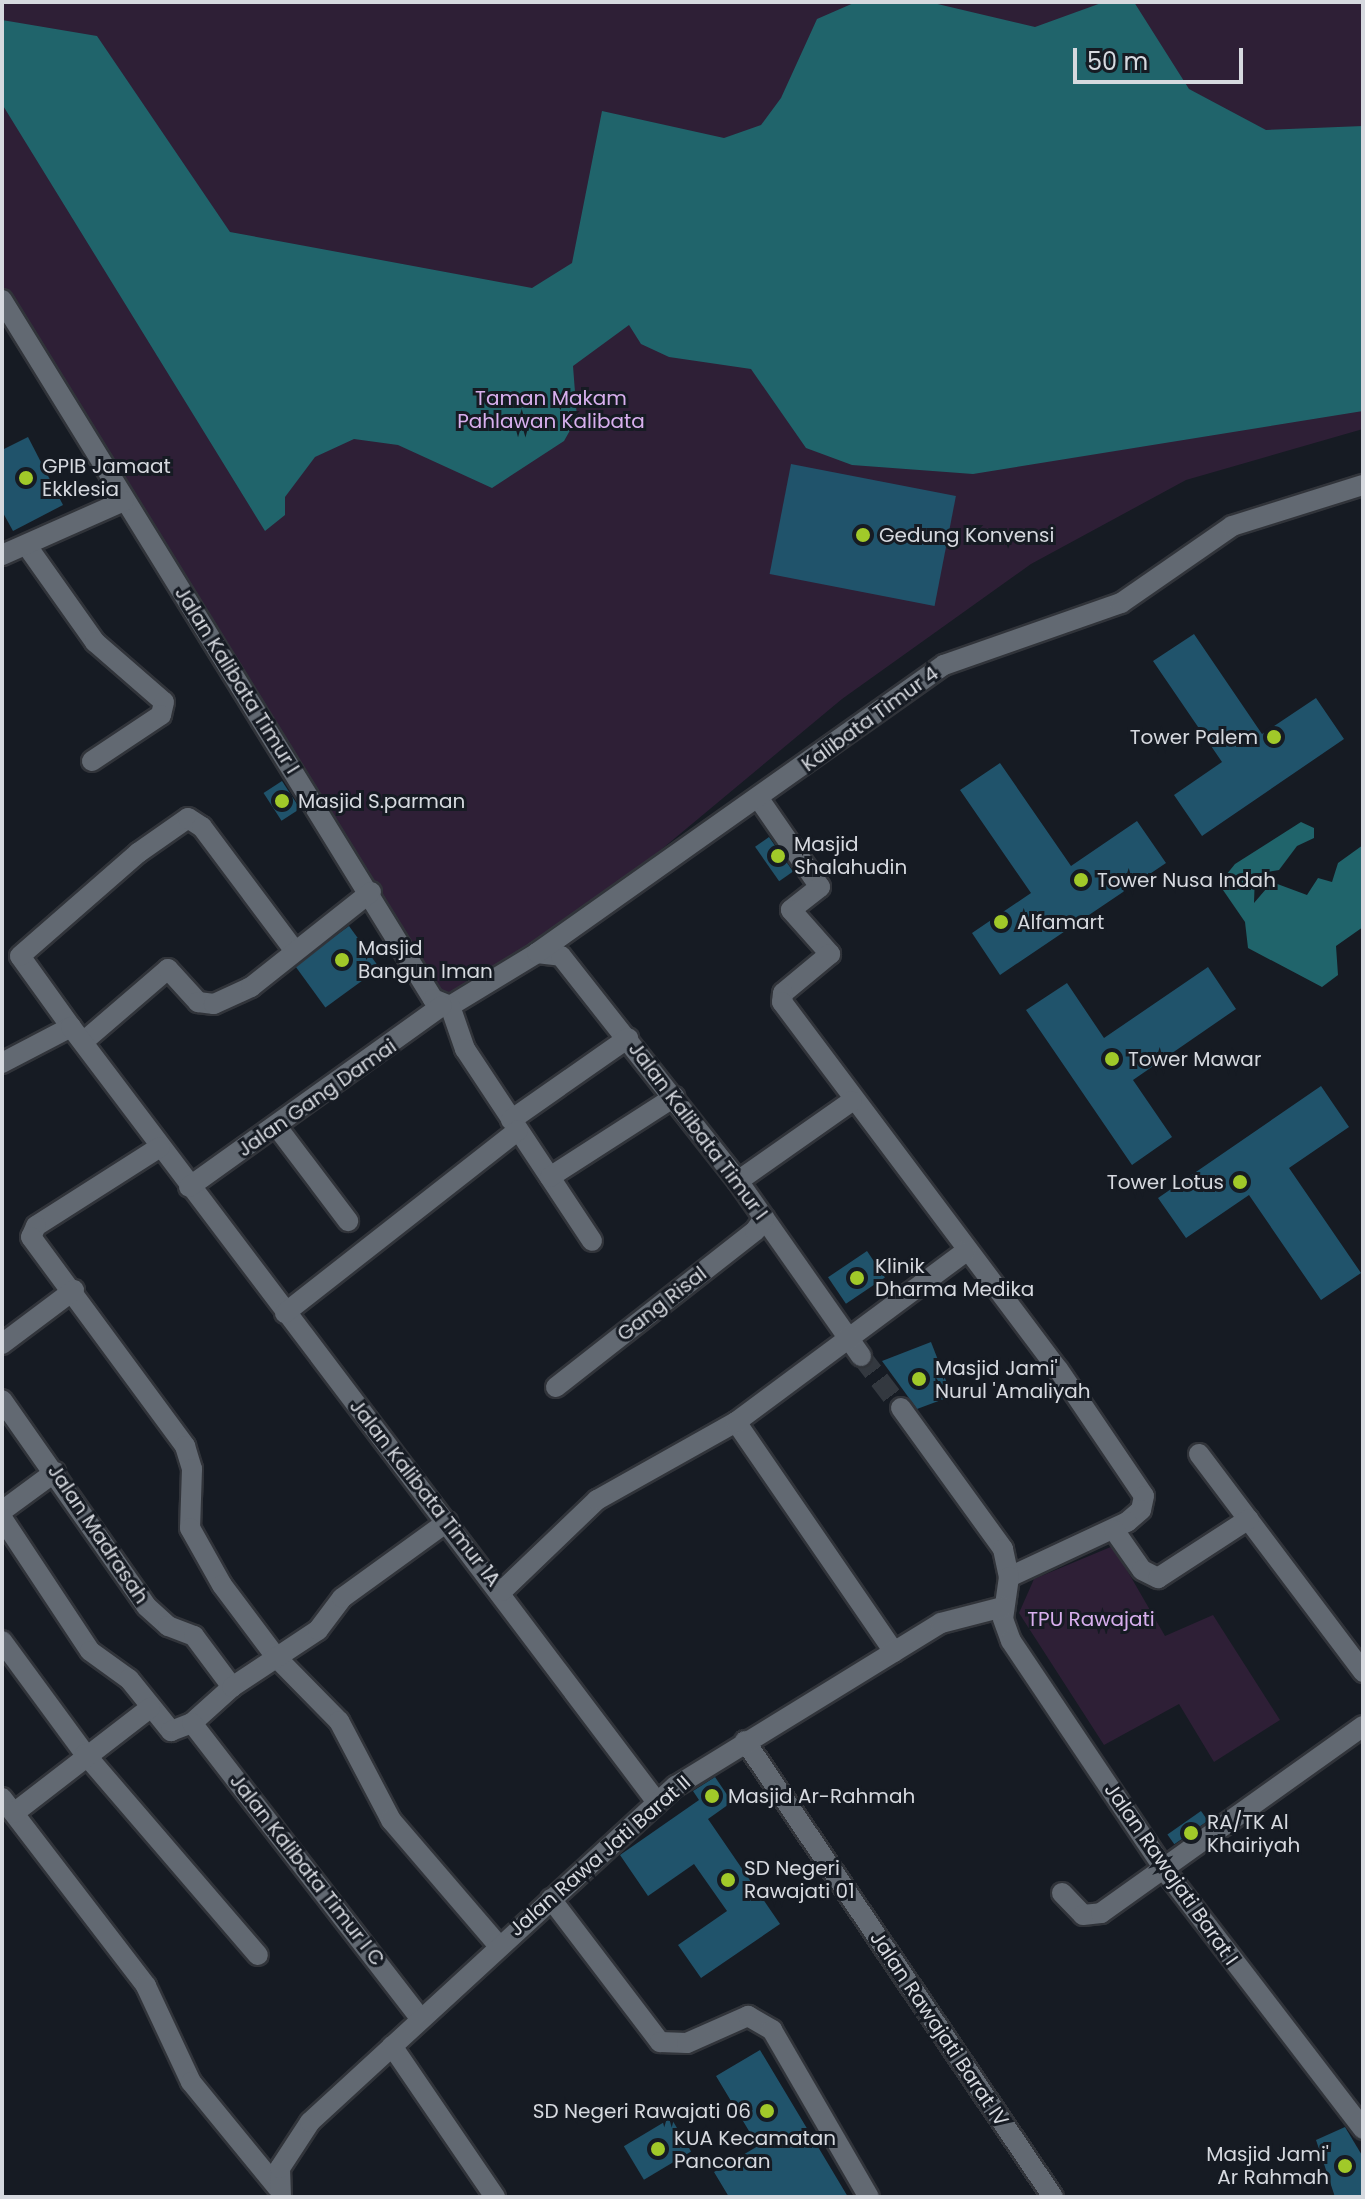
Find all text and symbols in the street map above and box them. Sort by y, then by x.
scale bar [1077,32,1247,82]
text: 50 m [1087,45,1148,78]
park label: Taman Makam Pahlawan Kalibata [457,386,645,433]
place label: GPIB Jamaat Ekklesia [42,454,171,501]
marker: GPIB Jamaat Ekklesia [17,469,35,487]
place label: Gedung Konvensi [879,523,1054,547]
marker: Gedung Konvensi [854,526,872,544]
street label: Jalan Kalibata Timur I [170,582,304,778]
street label: Kalibata Timur 4 [797,661,943,777]
place label: Tower Palem [1130,725,1258,749]
marker: Tower Palem [1265,728,1283,746]
place label: Masjid S.parman [298,789,465,813]
marker: Masjid S.parman [273,792,291,810]
place label: Masjid Shalahudin [794,832,907,879]
marker: Masjid Shalahudin [769,847,787,865]
place label: Tower Nusa Indah [1097,868,1276,892]
marker: Tower Nusa Indah [1072,871,1090,889]
place label: Alfamart [1017,910,1104,934]
marker: Alfamart [992,913,1010,931]
place label: Masjid Bangun Iman [358,936,493,983]
marker: Masjid Bangun Iman [333,951,351,969]
street label: Jalan Gang Damai [233,1034,401,1162]
street label: Jalan Kalibata Timur I [623,1037,773,1225]
place label: Tower Mawar [1128,1047,1261,1071]
marker: Tower Mawar [1103,1050,1121,1068]
place label: Tower Lotus [1107,1170,1224,1194]
marker: Tower Lotus [1231,1173,1249,1191]
place label: Klinik Dharma Medika [875,1254,1034,1301]
street label: Gang Risal [613,1262,711,1346]
marker: Klinik Dharma Medika [846,1267,868,1289]
place label: Masjid Jami' Nurul 'Amaliyah [935,1356,1091,1403]
marker: Masjid Jami' Nurul 'Amaliyah [910,1370,928,1388]
street label: Jalan Kalibata Timur 1A [344,1395,506,1591]
street label: Jalan Madrasah [43,1460,153,1608]
park label: TPU Rawajati [1027,1607,1155,1631]
street label: Jalan Kalibata Timur I C [225,1769,389,1971]
street label: Jalan Rawa Jati Barat II [504,1771,696,1941]
street label: Jalan Rawajati Barat I [1099,1778,1243,1970]
place label: Masjid Ar-Rahmah [728,1784,915,1808]
marker: Masjid Ar-Rahmah [703,1787,721,1805]
place label: RA/TK Al Khairiyah [1207,1810,1300,1857]
marker: RA/TK Al Khairiyah [1182,1824,1200,1842]
place label: SD Negeri Rawajati 01 [744,1856,855,1903]
marker: SD Negeri Rawajati 01 [719,1871,737,1889]
street label: Jalan Rawajati Barat IV [865,1927,1013,2131]
place label: SD Negeri Rawajati 06 [533,2099,751,2123]
marker: SD Negeri Rawajati 06 [758,2102,776,2120]
place label: KUA Kecamatan Pancoran [674,2126,836,2173]
marker: KUA Kecamatan Pancoran [649,2140,667,2158]
place label: Masjid Jami' Ar Rahmah [1206,2142,1329,2189]
marker: Masjid Jami' Ar Rahmah [1336,2157,1354,2175]

